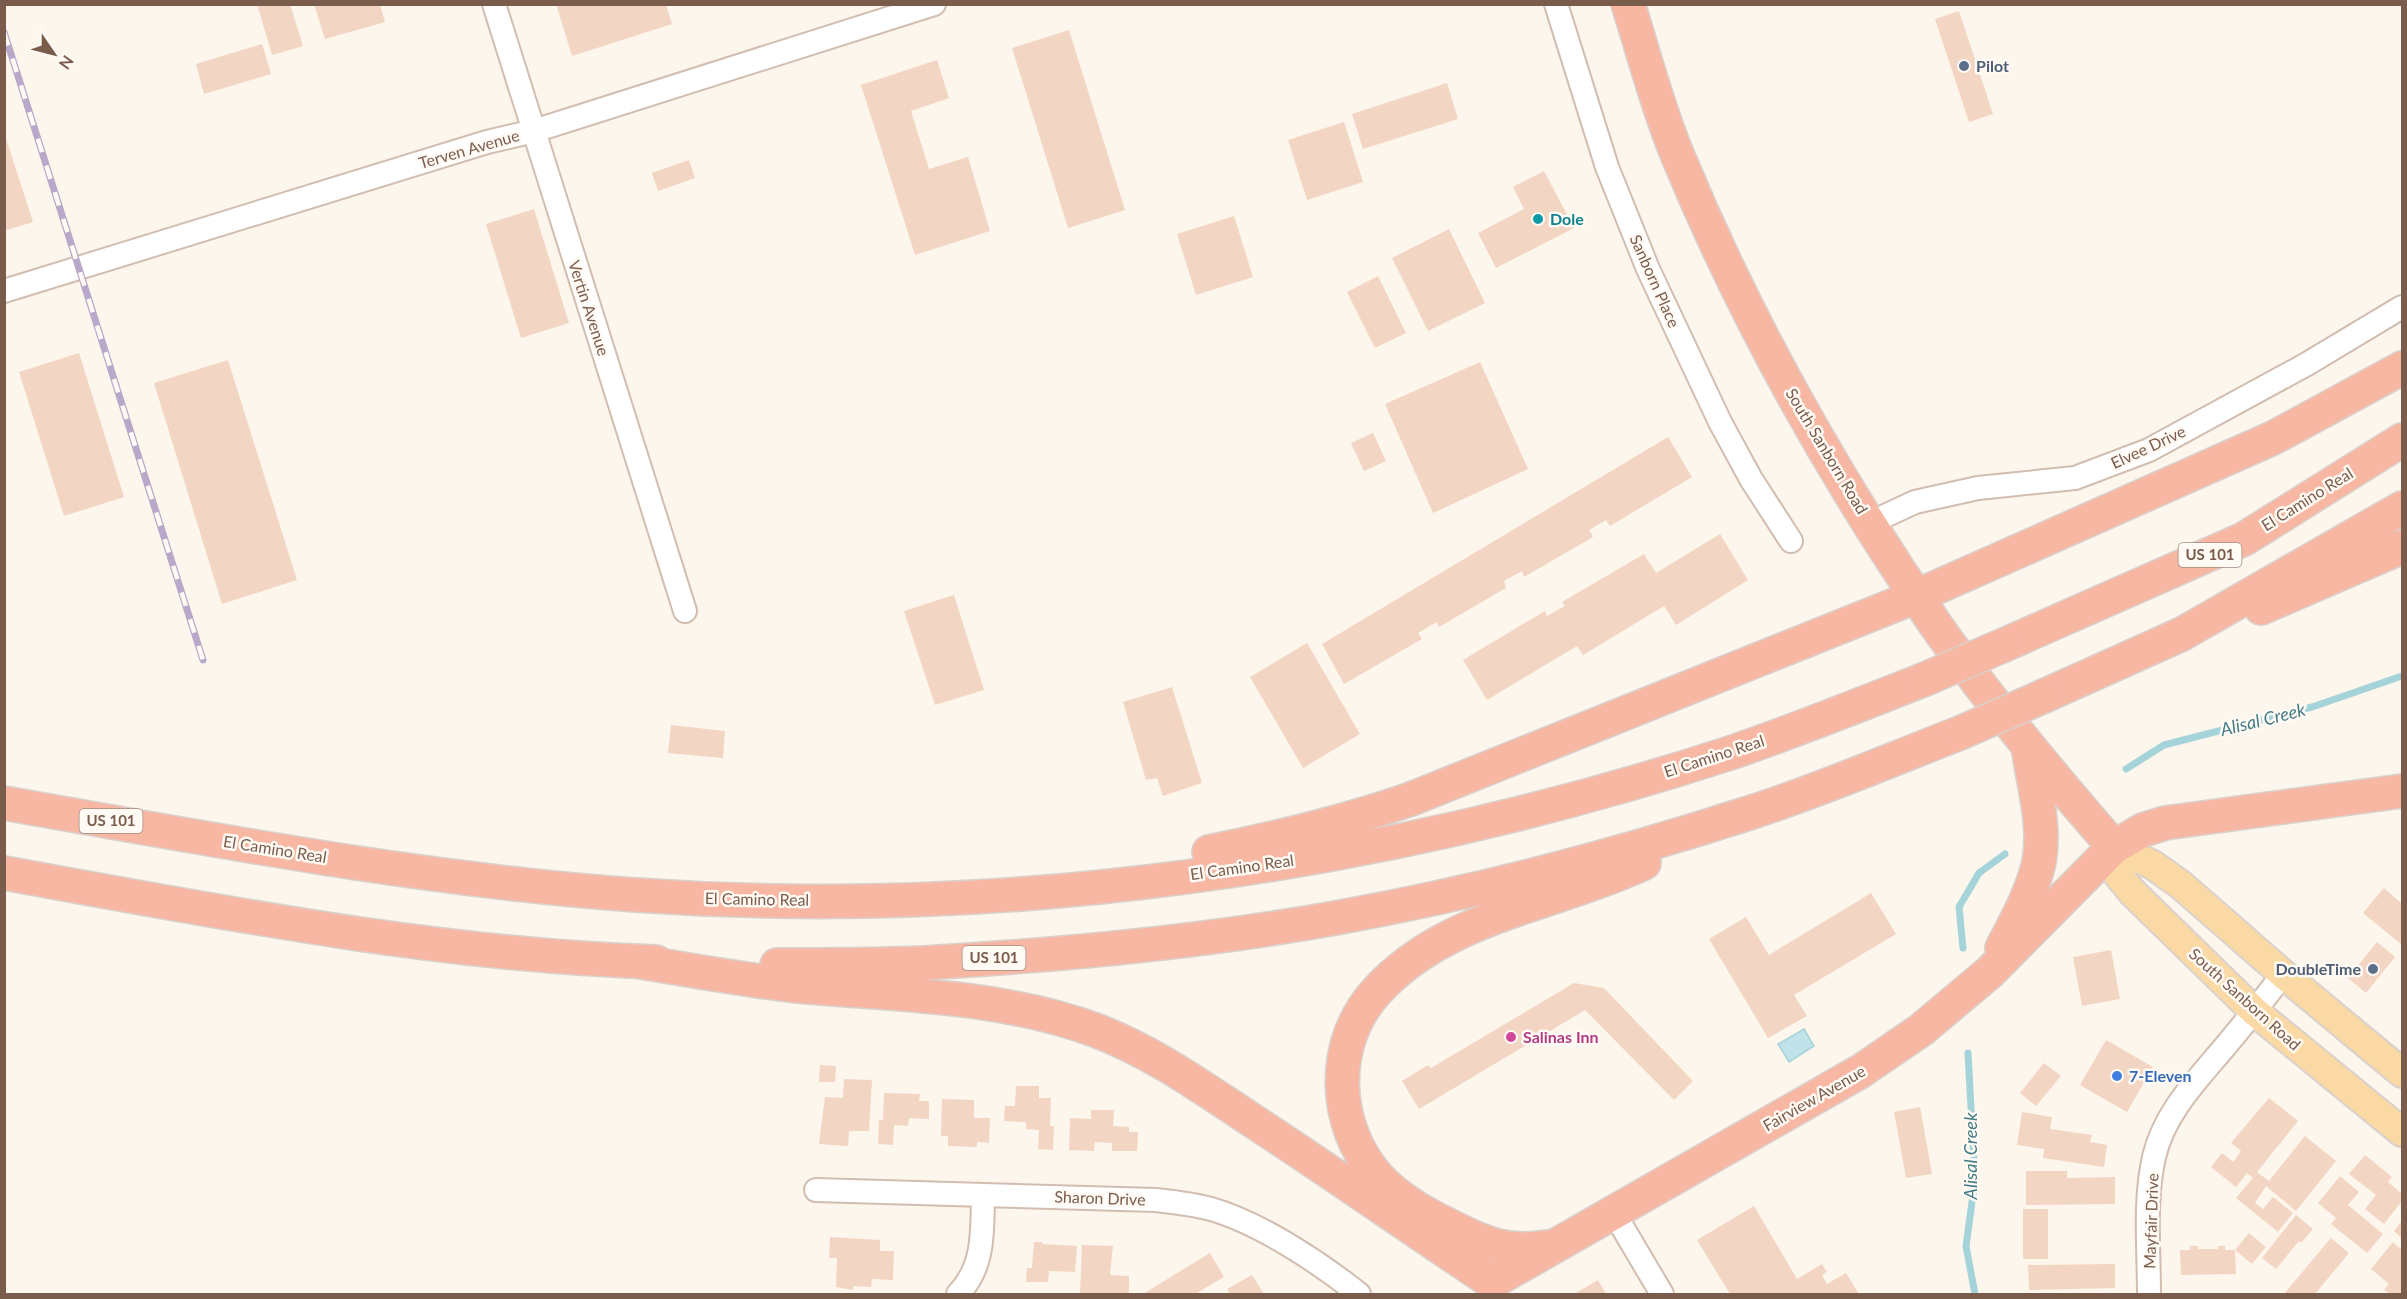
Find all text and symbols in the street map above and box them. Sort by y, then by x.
north arrow [24,24,84,84]
text: N [55,52,78,73]
place label: Pilot [1976,56,2009,75]
marker: Pilot [1957,59,1971,73]
street label: Terven Avenue [416,125,521,172]
place label: Dole [1550,209,1584,228]
marker: Dole [1531,212,1545,226]
street label: Sanborn Place [1627,231,1684,330]
street label: Vertin Avenue [565,258,614,358]
street label: South Sanborn Road [1782,384,1872,517]
street label: Elvee Drive [2107,421,2188,472]
street label: El Camino Real [2257,463,2356,534]
road number: US 101 [2178,543,2242,567]
water label: Alisal Creek [2217,698,2308,740]
street label: El Camino Real [1661,730,1766,781]
road number: US 101 [80,809,142,833]
street label: El Camino Real [222,831,328,866]
street label: El Camino Real [1189,850,1295,883]
street label: El Camino Real [705,888,809,909]
street label: South Sanborn Road [2186,944,2305,1054]
road number: US 101 [962,946,1026,970]
place label: DoubleTime [2275,959,2361,978]
marker: DoubleTime [2366,962,2380,976]
place label: Salinas Inn [1523,1027,1599,1046]
marker: Salinas Inn [1504,1030,1518,1044]
street label: Fairview Avenue [1759,1061,1868,1134]
place label: 7-Eleven [2129,1066,2192,1085]
marker: 7-Eleven [2110,1069,2124,1083]
water label: Alisal Creek [1959,1112,1981,1200]
street label: Mayfair Drive [2139,1173,2162,1269]
street label: Sharon Drive [1054,1186,1146,1209]

